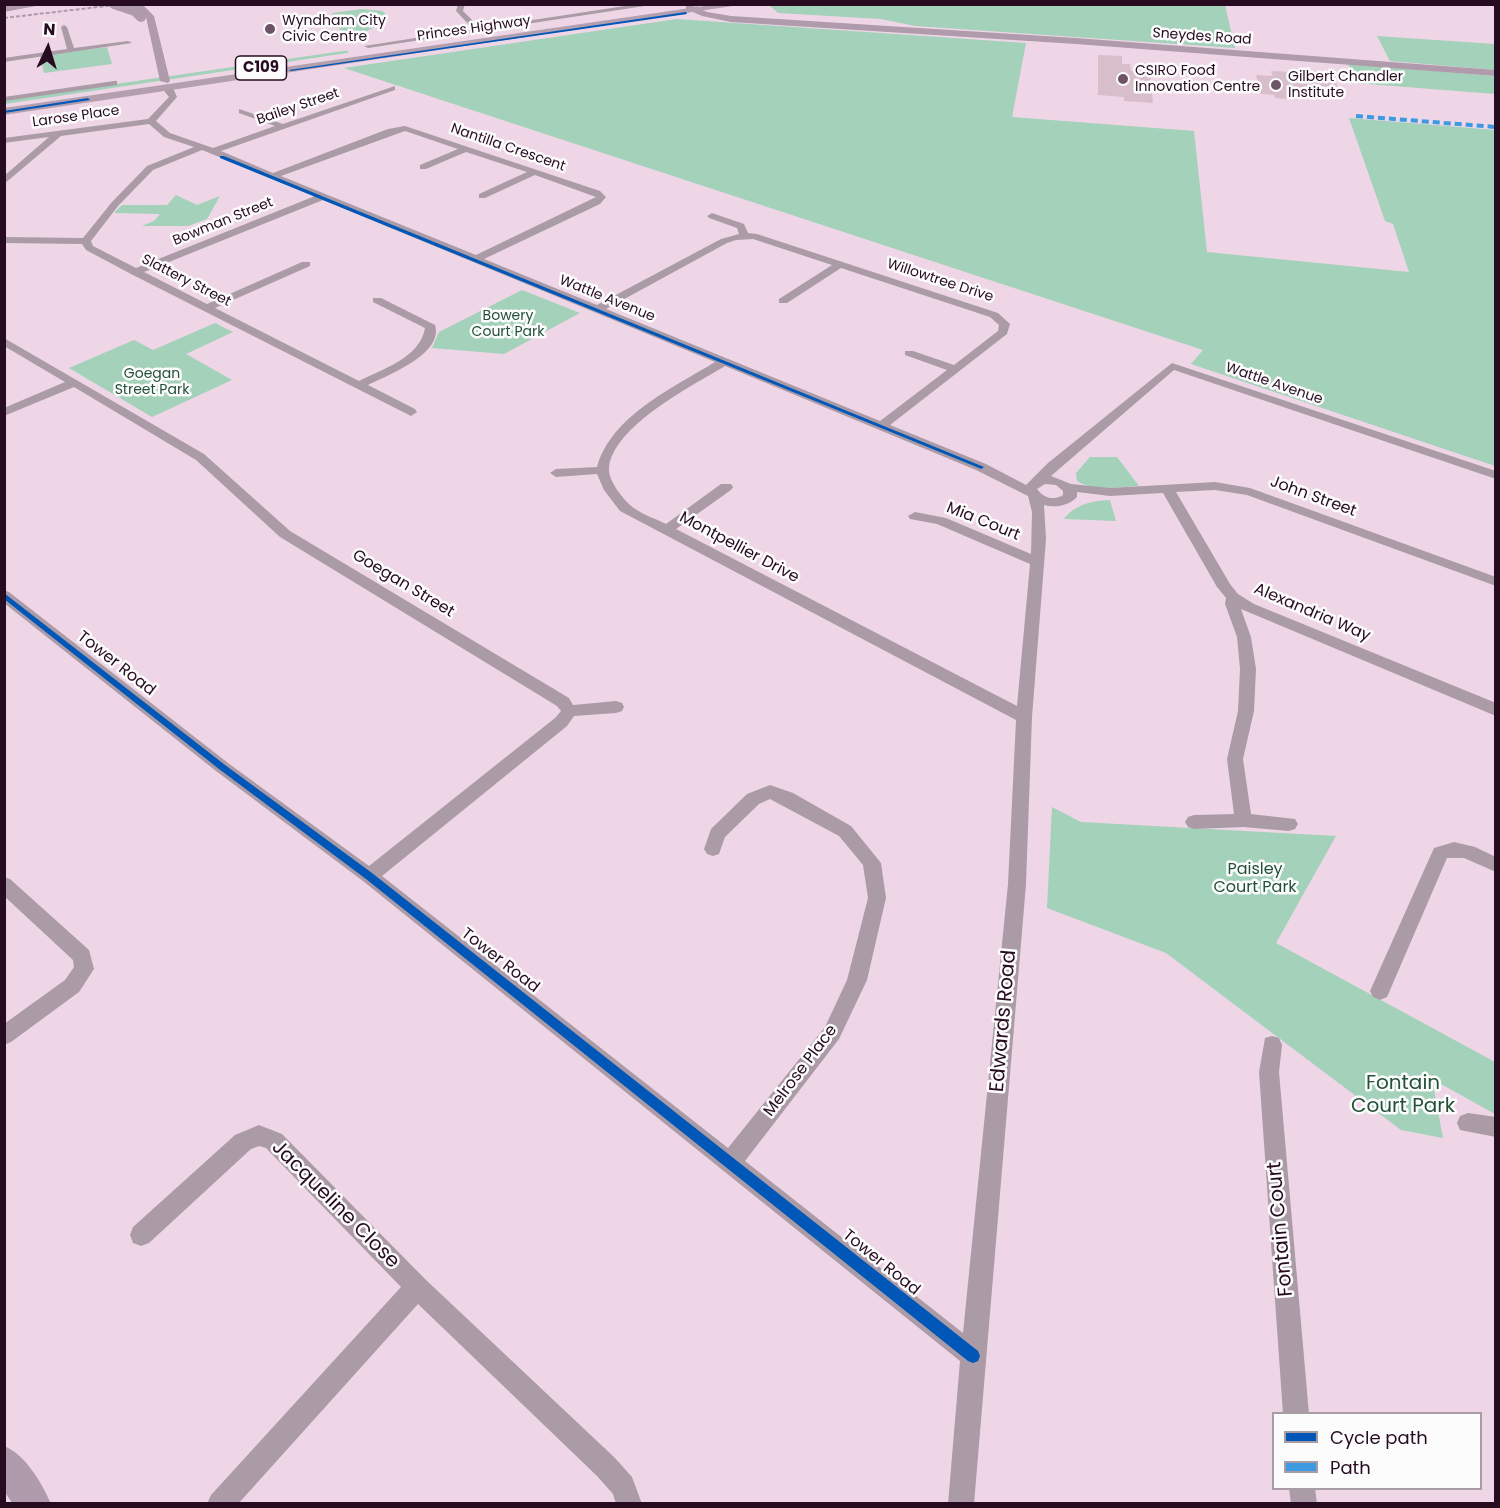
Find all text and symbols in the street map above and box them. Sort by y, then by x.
place label: Wyndham City Civic Centre [282,13,386,46]
street label: Princes Highway [416,13,532,45]
north arrow [18,18,78,78]
text: N [42,18,56,41]
marker: Wyndham City Civic Centre [263,22,277,36]
street label: Sneydes Road [1152,25,1252,49]
road number: C109 [236,56,286,80]
place label: CSIRO Foođ Innovation Centre [1135,63,1260,96]
place label: Gilbert Chandler Institute [1288,69,1403,102]
marker: CSIRO Foođ Innovation Centre [1116,72,1130,86]
marker: Gilbert Chandler Institute [1269,78,1283,92]
street label: Bailey Street [255,85,341,129]
street label: Larose Place [31,103,121,131]
street label: Nantilla Crescent [448,120,568,176]
street label: Bowman Street [170,194,276,250]
street label: Slattery Street [139,251,233,311]
street label: Willowtree Drive [885,256,995,306]
street label: Wattle Avenue [557,272,657,326]
park label: Bowery Court Park [472,308,544,340]
street label: Wattle Avenue [1223,359,1325,409]
park label: Goegan Street Park [115,366,189,398]
street label: John Street [1267,473,1359,521]
street label: Mia Court [944,499,1022,545]
street label: Montpellier Drive [676,508,802,588]
street label: Goegan Street [349,546,457,622]
street label: Alexandria Way [1251,580,1373,646]
street label: Tower Road [73,628,159,700]
park label: Paisley Court Park [1213,860,1297,898]
street label: Tower Road [457,925,543,997]
street label: Edwards Road [986,949,1022,1093]
street label: Melrose Place [760,1021,842,1121]
park label: Fontain Court Park [1351,1072,1455,1119]
street label: Jacqueline Close [266,1136,404,1274]
street label: Fontain Court [1263,1161,1299,1297]
street label: Tower Road [839,1226,923,1300]
legend [1272,1412,1482,1490]
text: Cycle path [1330,1425,1428,1450]
text: Path [1330,1455,1371,1480]

